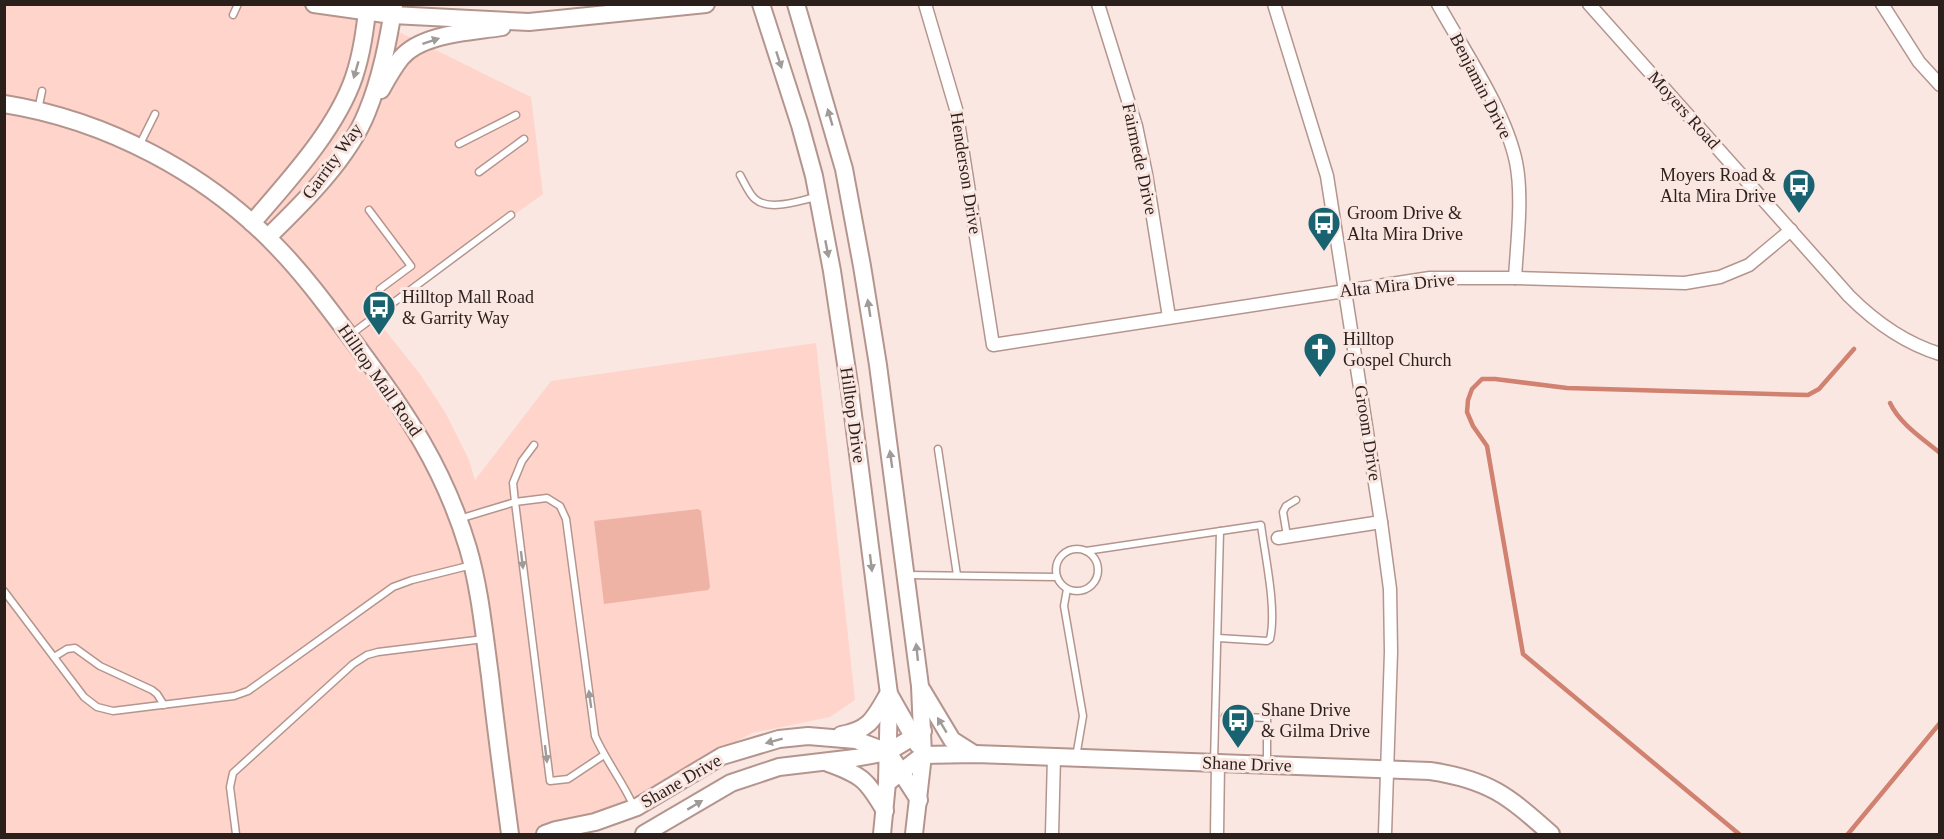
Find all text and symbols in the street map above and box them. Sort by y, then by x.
street label: Benjamin Drive [1446,30,1516,142]
one-way arrow [422,35,440,45]
one-way arrow [775,51,784,69]
one-way arrow [351,61,360,79]
street label: Moyers Road [1644,67,1724,153]
street label: Fairmede Drive [1118,101,1162,217]
one-way arrow [825,108,834,126]
street label: Henderson Drive [946,110,986,236]
street label: Garrity Way [298,119,366,203]
place label: Moyers Road & Alta Mira Drive [1660,165,1776,206]
bus stop icon: Moyers Road & Alta Mira Drive [1781,167,1817,214]
place label: Groom Drive & Alta Mira Drive [1347,203,1463,244]
bus stop icon: Groom Drive & Alta Mira Drive [1306,205,1342,252]
one-way arrow [823,239,832,258]
street label: Alta Mira Drive [1338,269,1456,301]
place label: Hilltop Mall Road & Garrity Way [402,287,534,328]
bus stop icon: Hilltop Mall Road & Garrity Way [361,289,397,336]
one-way arrow [864,298,873,317]
street label: Hilltop Mall Road [334,320,426,440]
place label: Hilltop Gospel Church [1343,329,1451,370]
church icon: Hilltop Gospel Church [1302,331,1338,378]
street label: Hilltop Drive [836,366,870,464]
street label: Groom Drive [1351,384,1385,482]
one-way arrow [886,449,895,468]
one-way arrow [518,551,527,570]
one-way arrow [867,554,876,573]
one-way arrow [912,642,921,661]
one-way arrow [586,689,595,708]
place label: Shane Drive & Gilma Drive [1261,700,1370,741]
bus stop icon: Shane Drive & Gilma Drive [1220,702,1256,749]
one-way arrow [937,717,948,733]
one-way arrow [764,736,783,746]
one-way arrow [542,744,551,763]
street label: Shane Drive [637,750,725,812]
street label: Shane Drive [1202,752,1292,776]
one-way arrow [687,799,703,810]

